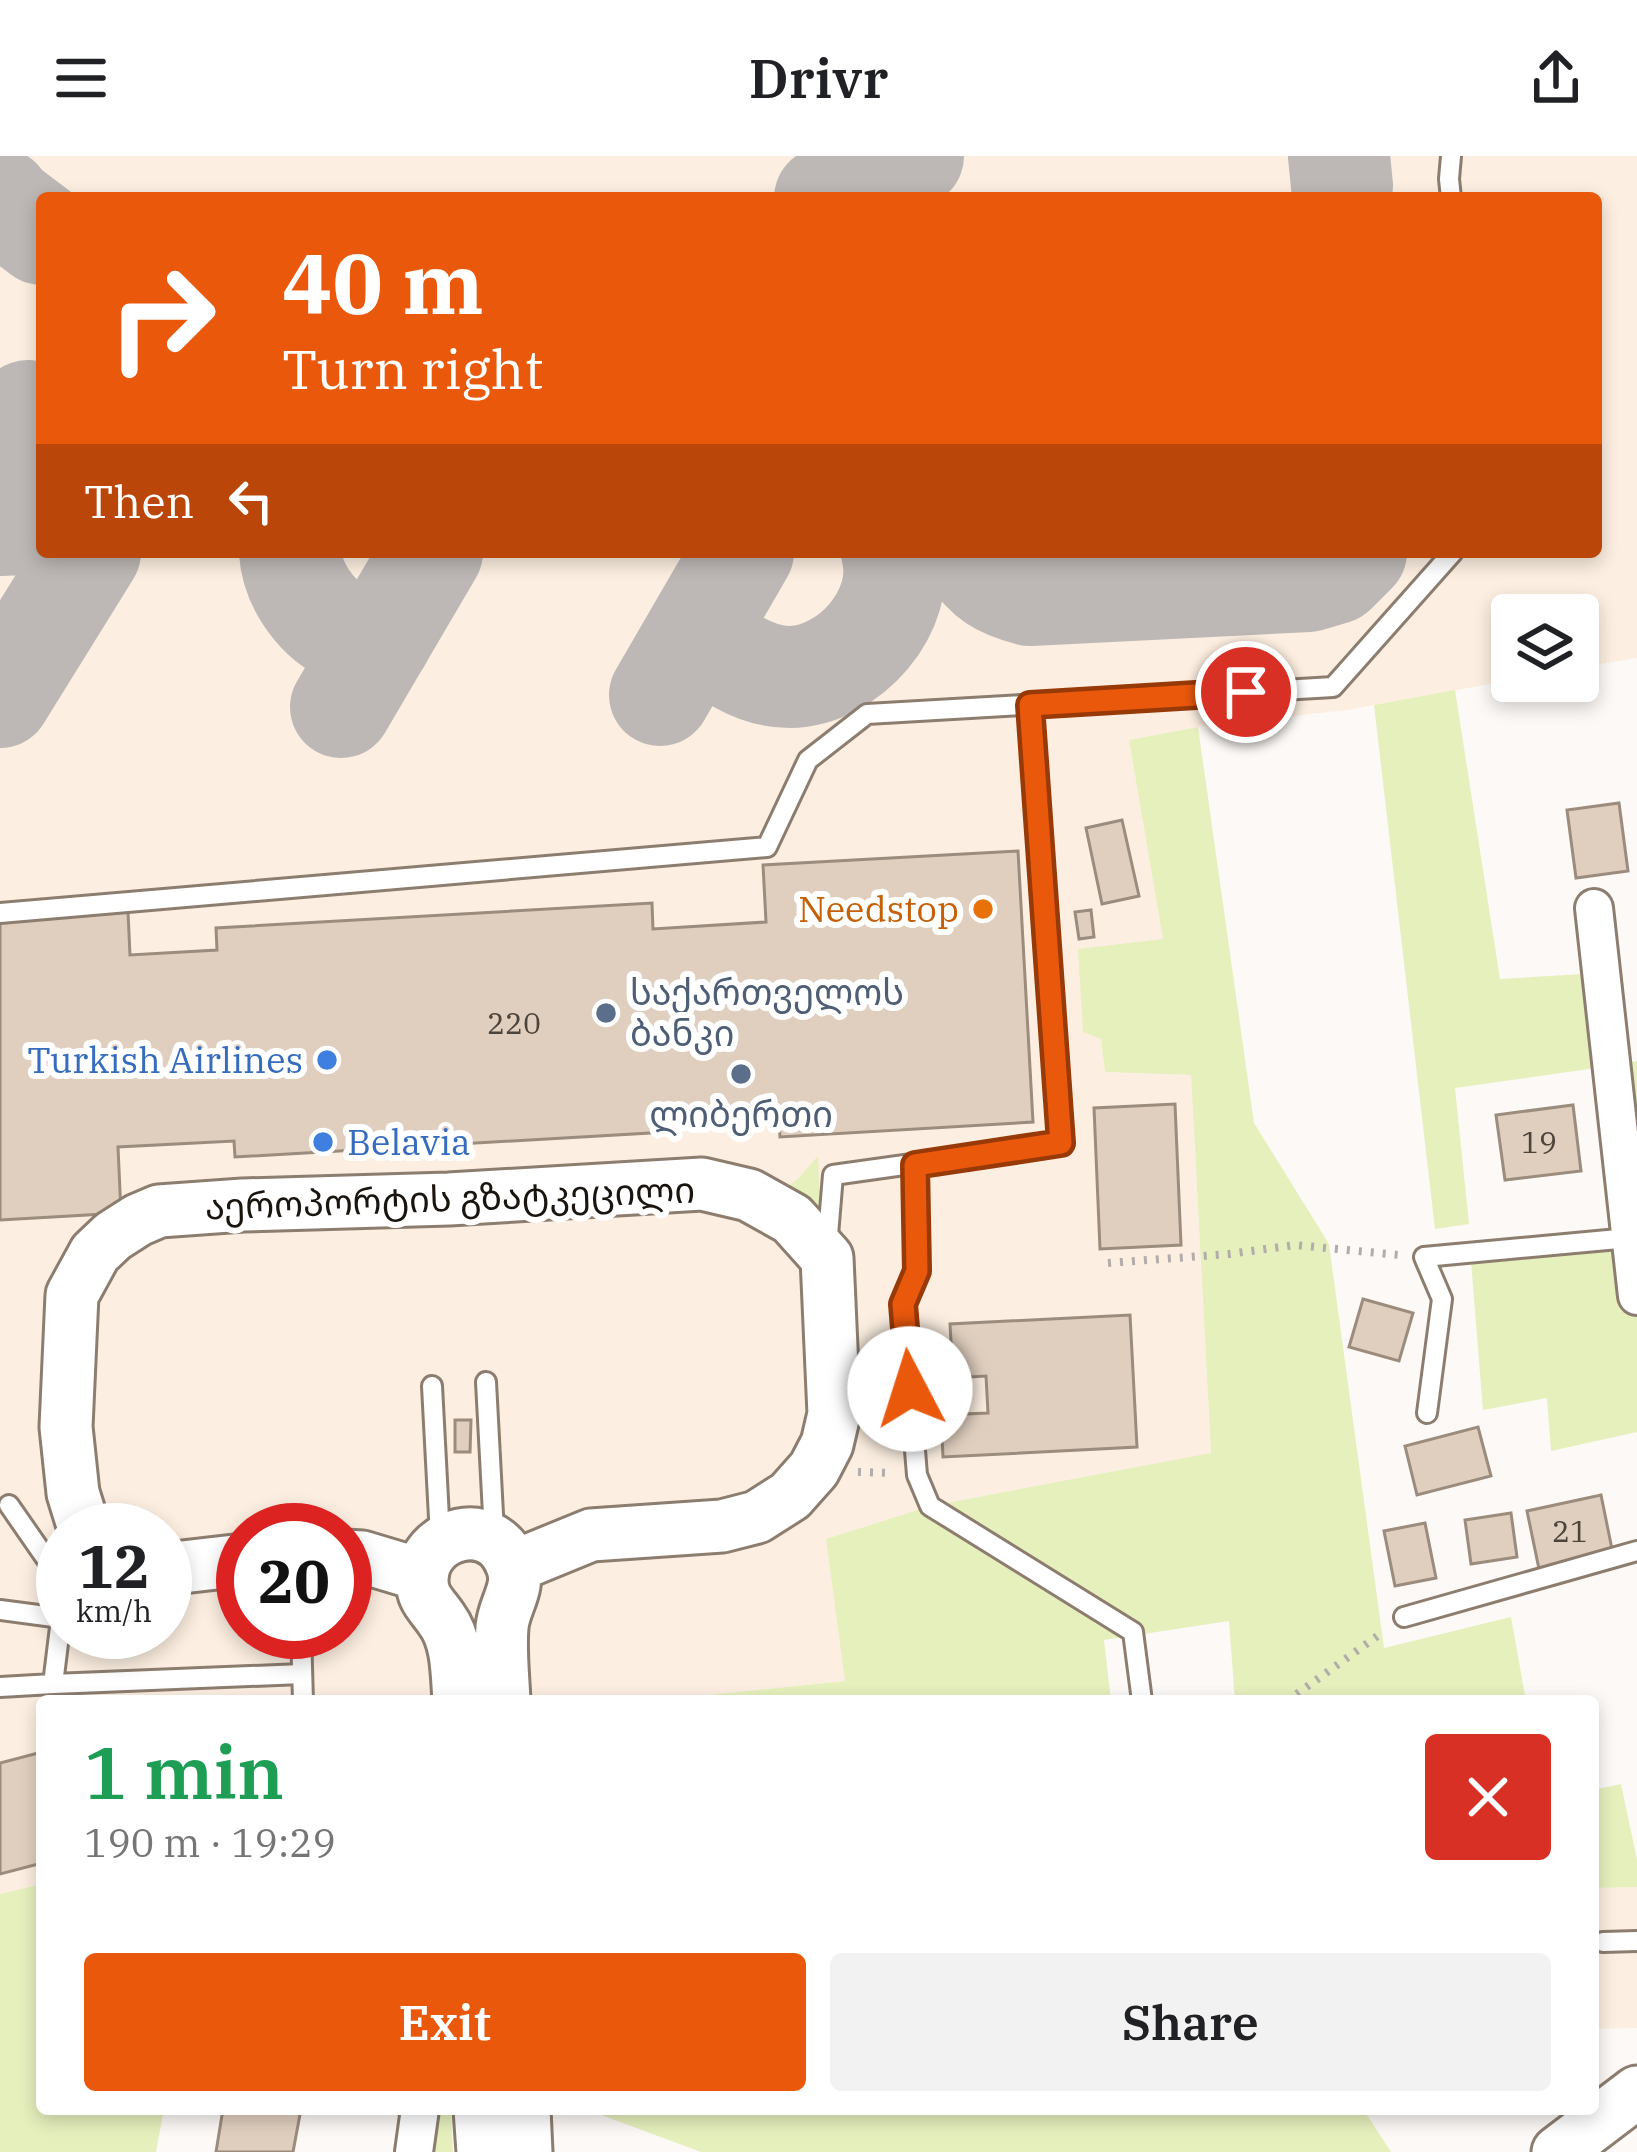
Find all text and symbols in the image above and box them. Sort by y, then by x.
text: Drivr [749,43,888,113]
icon: menu [48,45,114,111]
icon: share [1523,45,1589,111]
text: 40 m [282,228,484,337]
icon: right [84,240,240,396]
text: Turn right [282,334,544,404]
icon: left [218,468,284,534]
text: Then [84,472,194,530]
map controls [1491,594,1599,702]
button: layers [1491,594,1599,702]
pin [1195,641,1297,743]
icon: arrive [1213,659,1279,725]
place label: Needstop [798,885,959,932]
marker: Needstop [970,896,996,922]
place label: საქართველოს ბანკი [630,968,904,1056]
marker: საქართველოს ბანკი [593,1000,619,1026]
house number: 220 [487,1003,541,1042]
place label: Turkish Airlines [27,1036,303,1083]
marker: Turkish Airlines [314,1047,340,1073]
marker: ლიბერთი [728,1061,754,1087]
place label: ლიბერთი [649,1090,833,1137]
place label: Belavia [347,1118,471,1165]
house number: 19 [1521,1122,1557,1161]
marker: Belavia [310,1129,336,1155]
street label: აეროპორტის გზატკეცილი [204,1165,696,1230]
position arrow [847,1326,973,1452]
speed limit sign: 20 [216,1503,372,1659]
house number: 21 [1552,1511,1588,1550]
text: 12 [78,1526,150,1605]
text: km/h [76,1591,152,1630]
text: 1 min [84,1725,284,1819]
button: close [1425,1734,1551,1860]
text: 190 m · 19:29 [84,1817,336,1868]
button: Exit [84,1953,806,2091]
button: Share [830,1953,1551,2091]

